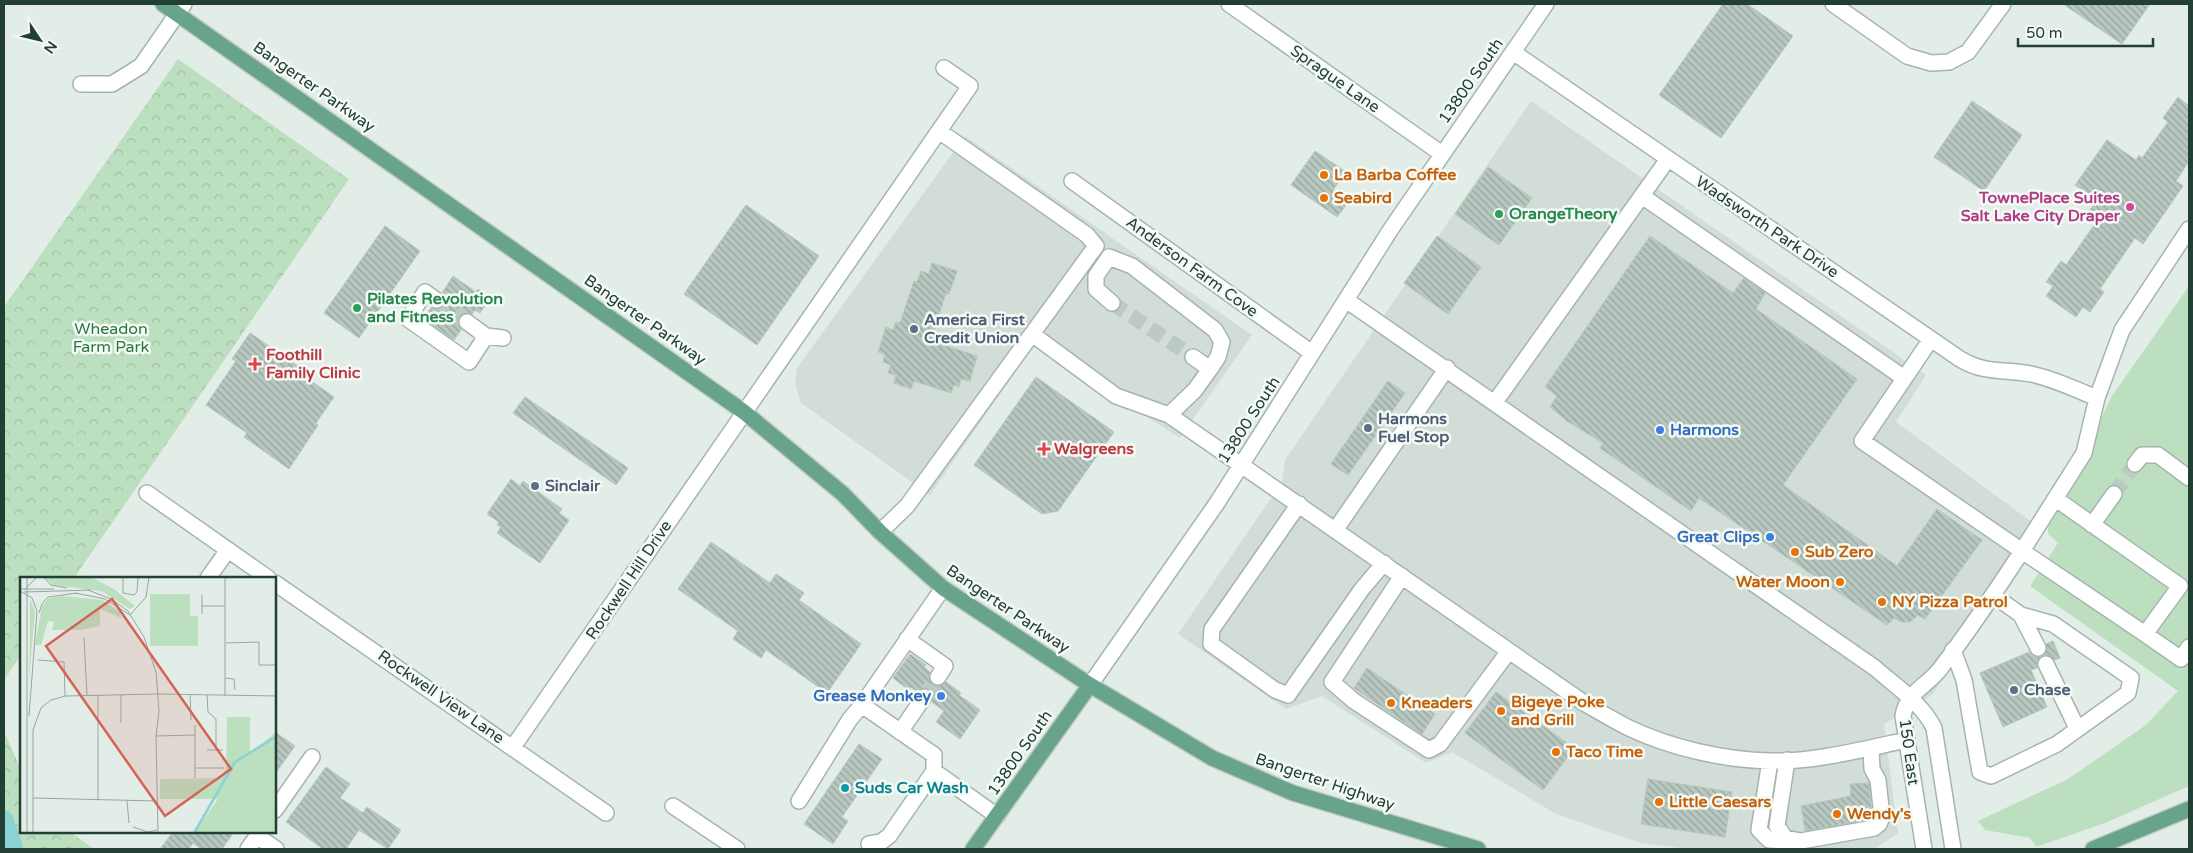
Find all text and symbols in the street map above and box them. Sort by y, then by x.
north arrow [15,15,65,65]
scale bar [2018,15,2153,47]
text: 50 m [2026,24,2063,42]
street label: 13800 South [1434,34,1508,128]
street label: Bangerter Parkway [249,37,379,137]
text: N [40,38,60,57]
street label: Sprague Lane [1286,41,1384,117]
place label: La Barba Coffee [1334,165,1456,185]
marker: La Barba Coffee [1318,169,1330,181]
street label: Wadsworth Park Drive [1692,172,1842,282]
place label: Seabird [1334,188,1392,208]
place label: TownePlace Suites Salt Lake City Draper [1961,188,2121,226]
marker: Seabird [1318,192,1330,204]
marker: TownePlace Suites Salt Lake City Draper [2124,201,2136,213]
place label: OrangeTheory [1509,204,1618,224]
marker: OrangeTheory [1493,208,1505,220]
street label: Anderson Farm Cove [1122,212,1262,322]
street label: Bangerter Parkway [580,270,710,370]
place label: Pilates Revolution and Fitness [367,289,503,327]
marker: Pilates Revolution and Fitness [351,302,363,314]
place label: America First Credit Union [924,310,1026,348]
park label: Wheadon Farm Park [73,319,150,357]
marker: America First Credit Union [908,323,920,335]
place label: Foothill Family Clinic [266,345,361,383]
marker: Foothill Family Clinic [248,357,262,371]
street label: 13800 South [1213,373,1285,467]
place label: Harmons Fuel Stop [1378,409,1449,447]
place label: Harmons [1670,420,1739,440]
marker: Harmons Fuel Stop [1362,422,1374,434]
marker: Harmons [1654,424,1666,436]
place label: Walgreens [1054,439,1134,459]
marker: Walgreens [1038,443,1050,455]
place label: Sinclair [545,476,601,496]
marker: Sinclair [529,480,541,492]
street label: Rockwell Hill Drive [582,517,676,643]
place label: Great Clips [1677,527,1760,547]
marker: Great Clips [1764,531,1776,543]
place label: Sub Zero [1805,542,1874,562]
marker: Sub Zero [1789,546,1801,558]
street label: Bangerter Parkway [942,560,1074,658]
place label: Water Moon [1736,572,1830,592]
marker: Water Moon [1834,576,1846,588]
inset map [20,577,276,833]
place label: NY Pizza Patrol [1892,592,2008,612]
marker: NY Pizza Patrol [1876,596,1888,608]
street label: Rockwell View Lane [374,646,508,748]
place label: Chase [2024,680,2071,700]
marker: Chase [2008,684,2020,696]
place label: Grease Monkey [813,686,931,706]
marker: Grease Monkey [935,690,947,702]
place label: Bigeye Poke and Grill [1511,692,1605,730]
place label: Kneaders [1401,693,1473,713]
marker: Kneaders [1385,697,1397,709]
marker: Bigeye Poke and Grill [1495,705,1507,717]
street label: 13800 South [983,706,1057,800]
street label: 150 East [1894,717,1924,787]
place label: Taco Time [1565,742,1643,762]
marker: Taco Time [1550,746,1562,758]
street label: Bangerter Highway [1253,749,1398,815]
place label: Suds Car Wash [855,778,969,798]
marker: Suds Car Wash [839,782,851,794]
place label: Little Caesars [1669,792,1772,812]
marker: Little Caesars [1653,796,1665,808]
place label: Wendy's [1847,804,1911,824]
marker: Wendy's [1831,808,1843,820]

